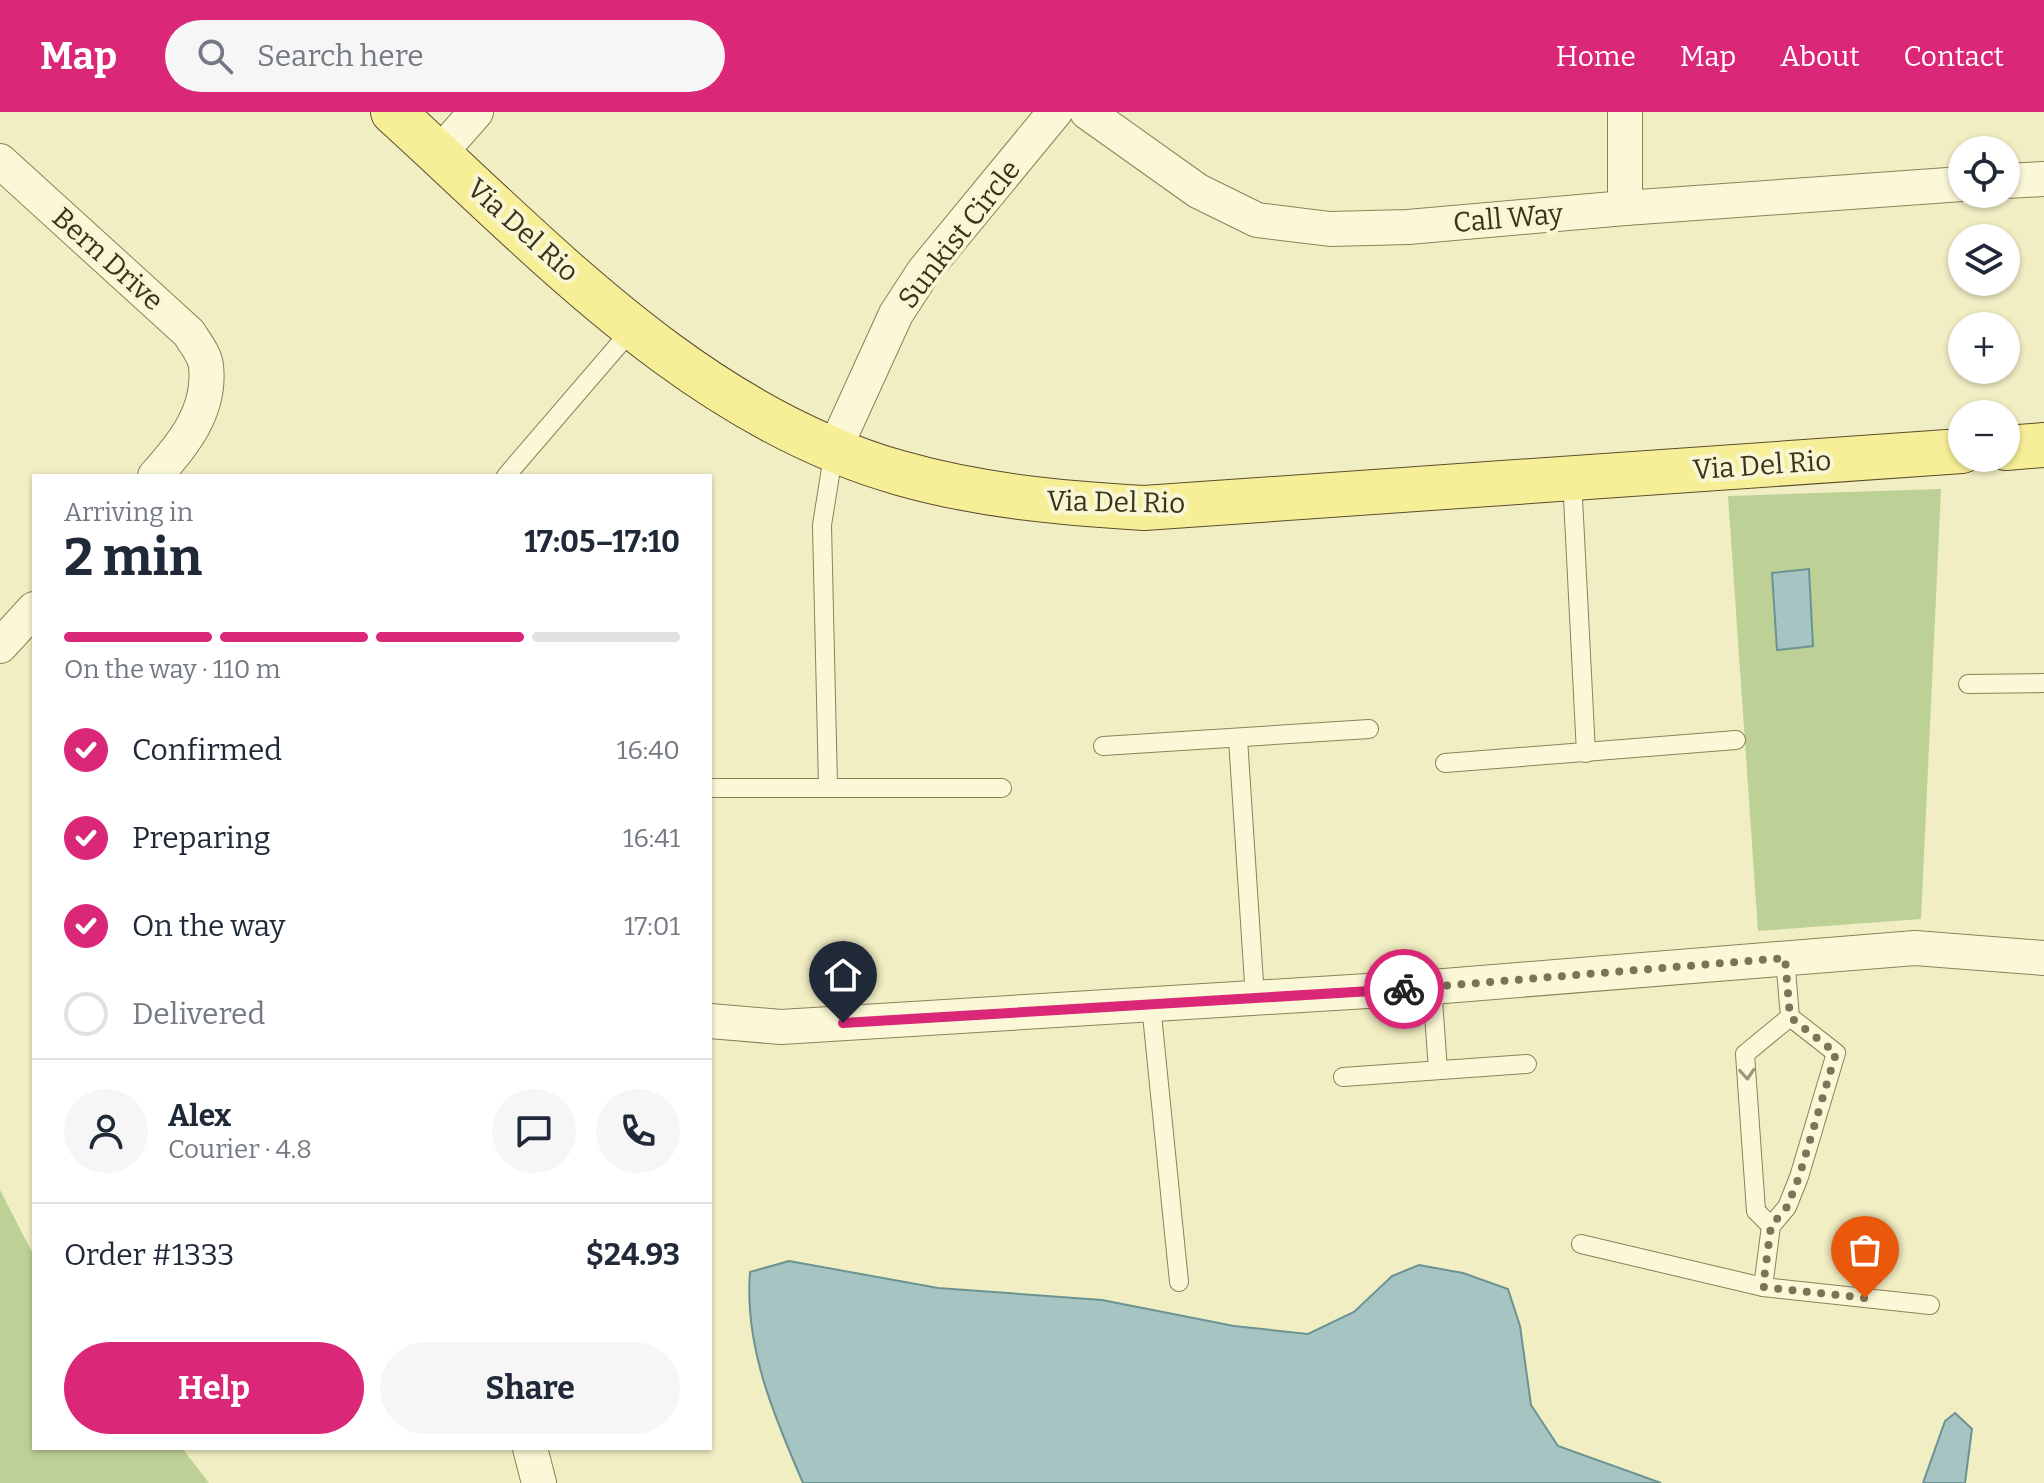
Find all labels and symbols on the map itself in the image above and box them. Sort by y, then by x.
street label: Sunkist Circle [891,153,1027,315]
street label: Via Del Rio [461,171,585,289]
street label: Call Way [1452,197,1564,239]
street label: Bern Drive [46,201,170,317]
street label: Via Del Rio [1692,444,1832,486]
street label: Via Del Rio [1047,484,1185,520]
pin [809,941,877,1023]
courier [1364,949,1444,1029]
one-way arrow [1738,1068,1755,1081]
pin [1831,1216,1899,1298]

